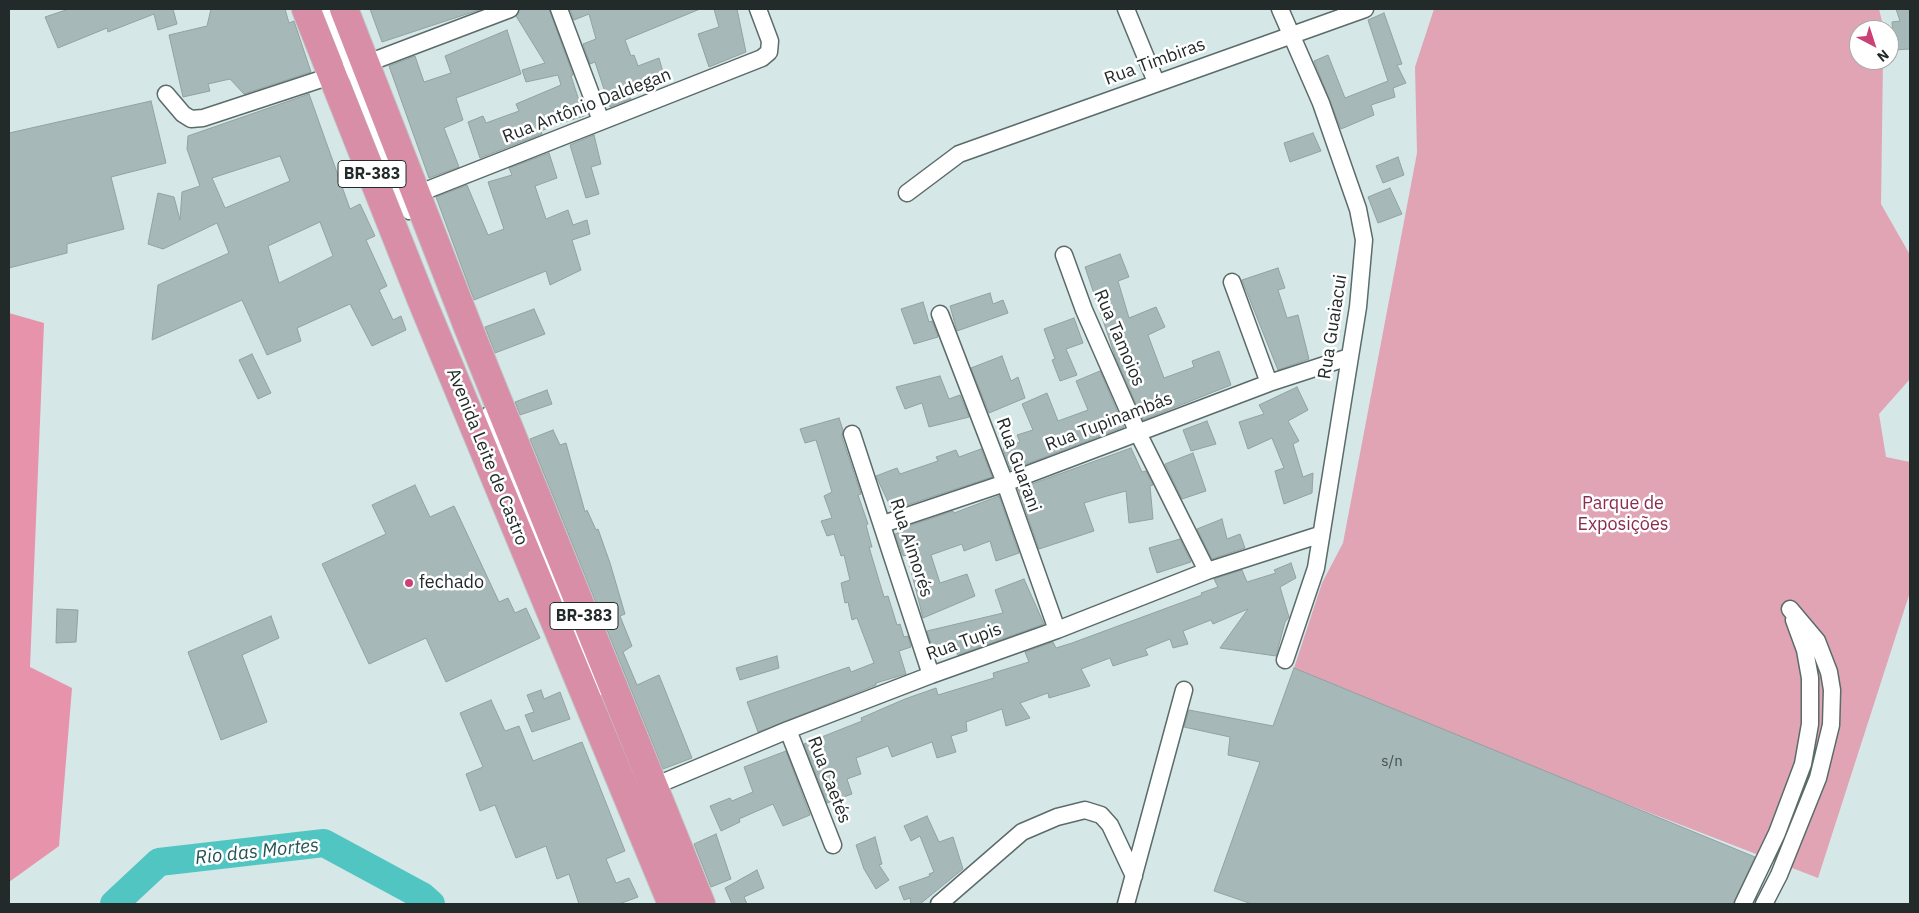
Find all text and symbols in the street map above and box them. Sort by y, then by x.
north arrow [1849,20,1899,70]
street label: Rua Timbiras [1102,34,1208,90]
text: N [1873,46,1893,66]
street label: Rua Antônio Daldegan [500,64,674,148]
road number: BR-383 [338,160,406,188]
street label: Rua Guaiacui [1314,273,1352,381]
street label: Rua Tamoios [1089,286,1149,390]
street label: Avenida Leite de Castro [442,365,532,549]
street label: Rua Tupinambás [1042,388,1176,456]
street label: Rua Guarani [991,415,1045,515]
park label: Parque de Exposições [1577,493,1669,536]
street label: Rua Aimorés [885,496,937,600]
place label: fechado [419,572,484,594]
marker: fechado [403,577,415,589]
road number: BR-383 [550,602,618,630]
street label: Rua Tupis [923,618,1005,666]
street label: Rua Caetés [803,734,855,826]
house number: s/n [1381,753,1403,771]
water label: Rio das Mortes [194,834,320,870]

